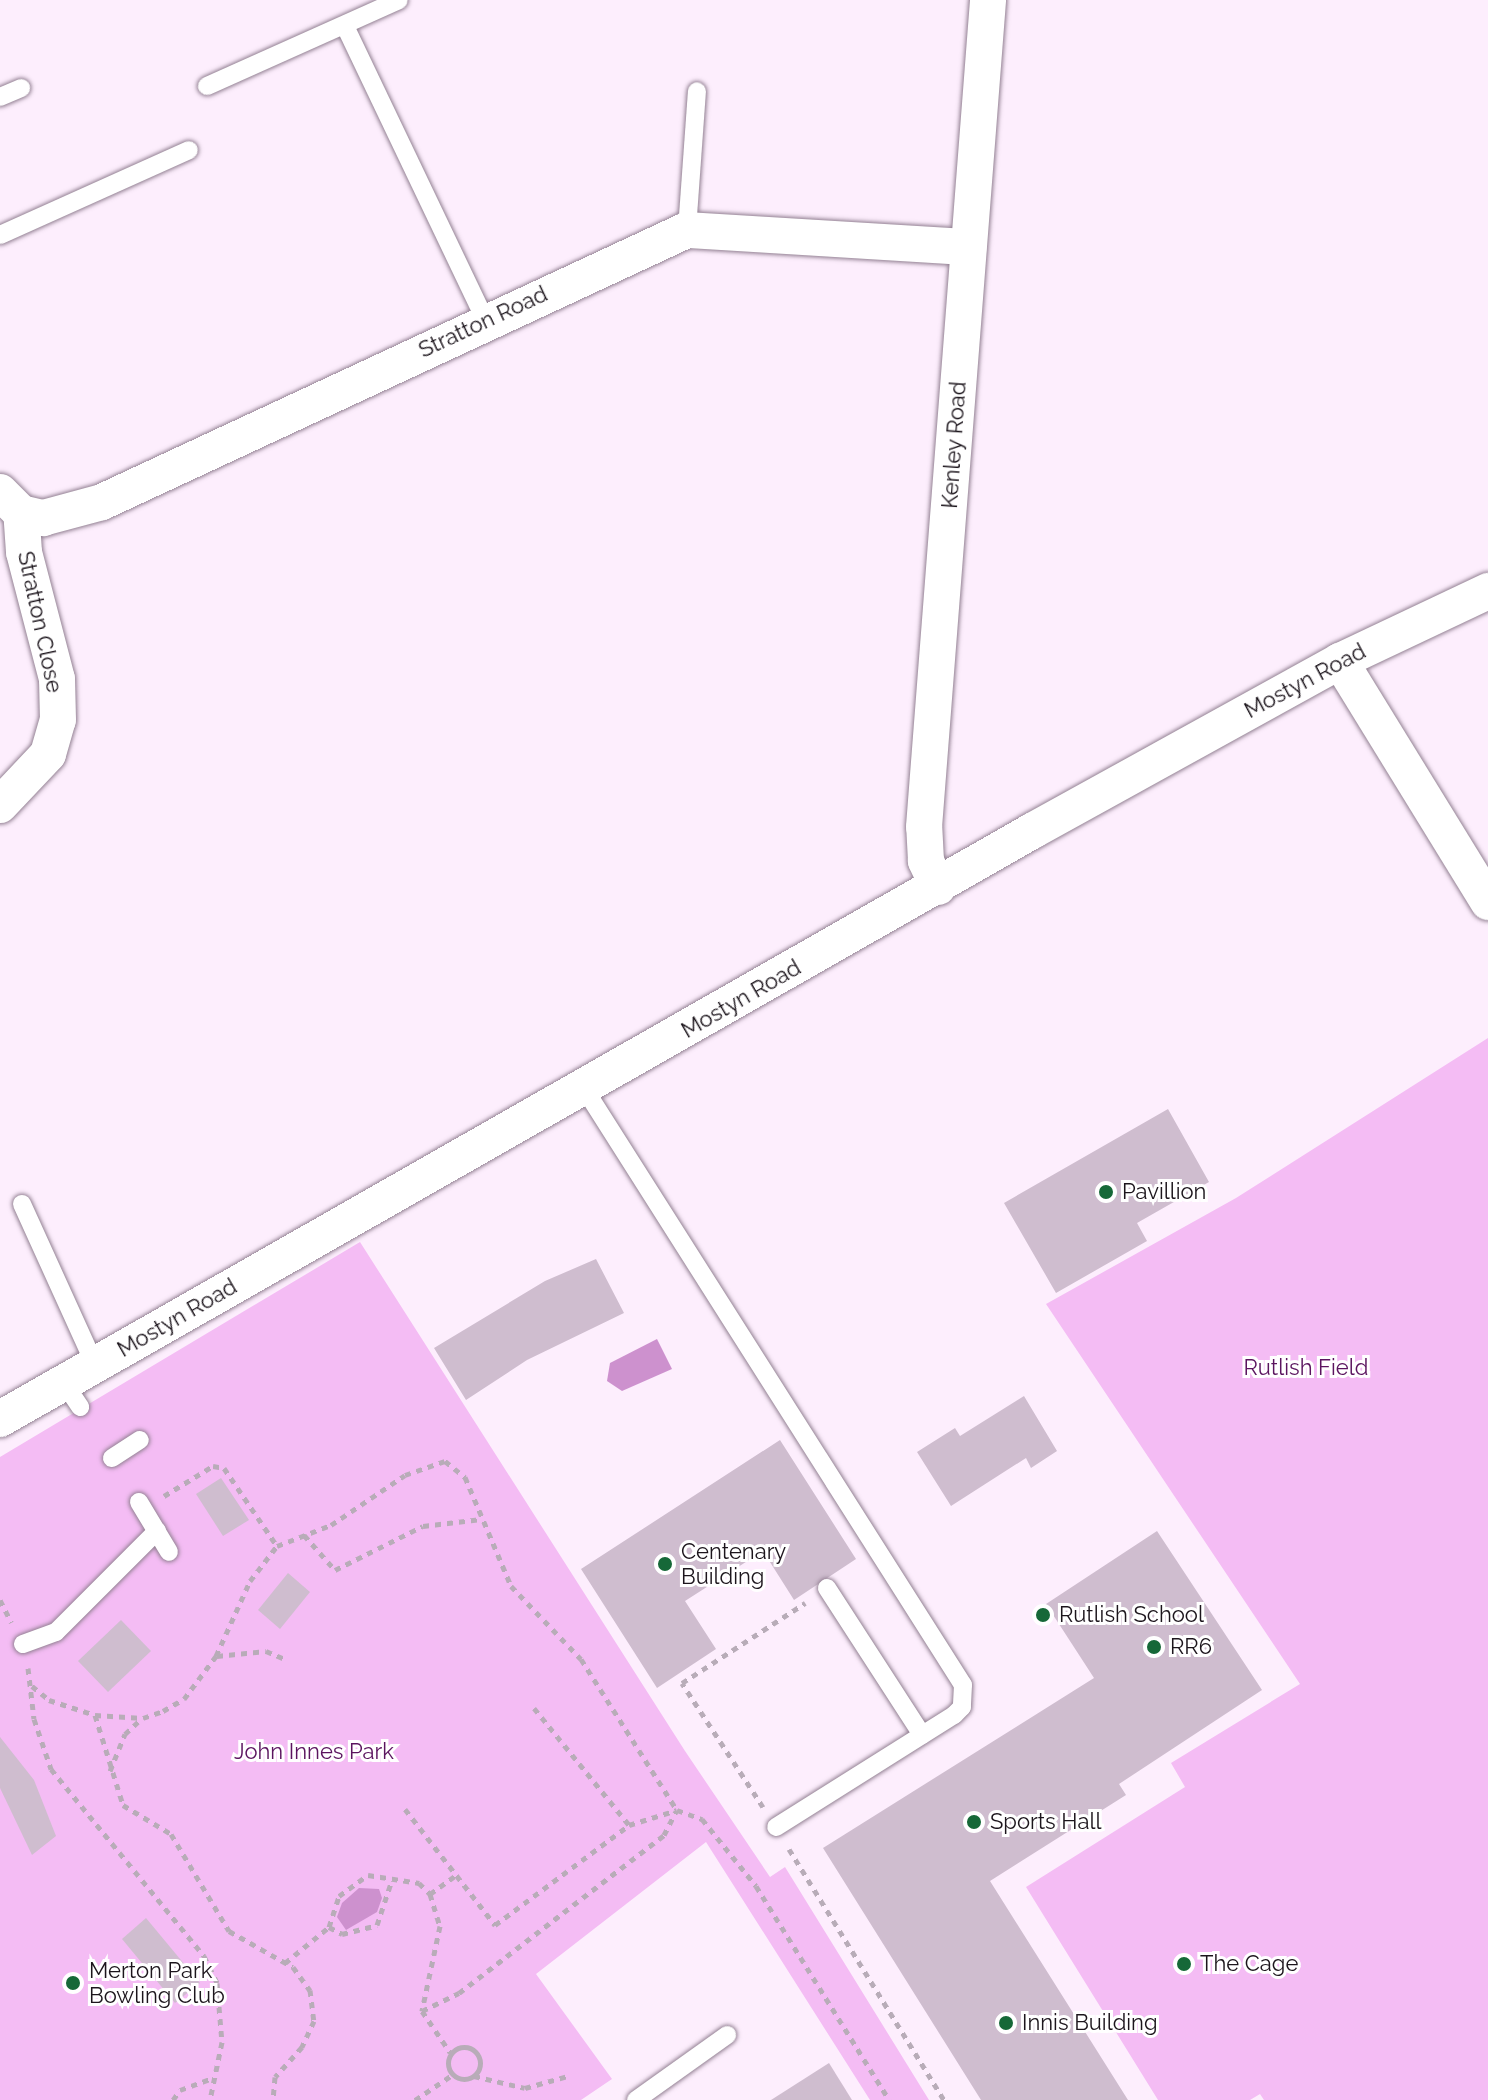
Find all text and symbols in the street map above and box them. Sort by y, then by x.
street label: Stratton Road [414,281,552,363]
street label: Kenley Road [936,380,972,510]
street label: Stratton Close [12,549,68,695]
street label: Mostyn Road [1240,638,1370,724]
street label: Mostyn Road [677,954,805,1044]
place label: Pavillion [1122,1179,1206,1205]
marker: Pavillion [1097,1183,1115,1201]
street label: Mostyn Road [113,1273,241,1363]
park label: Rutlish Field [1244,1355,1368,1381]
place label: Centenary Building [681,1538,786,1590]
marker: Centenary Building [656,1555,674,1573]
place label: Rutlish School [1059,1602,1204,1628]
marker: Rutlish School [1034,1606,1052,1624]
place label: RR6 [1170,1634,1212,1660]
marker: RR6 [1145,1638,1163,1656]
park label: John Innes Park [234,1739,394,1765]
place label: Sports Hall [990,1809,1101,1835]
marker: Sports Hall [965,1813,983,1831]
place label: The Cage [1200,1951,1298,1977]
marker: The Cage [1175,1955,1193,1973]
place label: Merton Park Bowling Club [89,1957,225,2008]
marker: Merton Park Bowling Club [64,1974,82,1992]
place label: Innis Building [1022,2010,1158,2036]
marker: Innis Building [997,2014,1015,2032]

